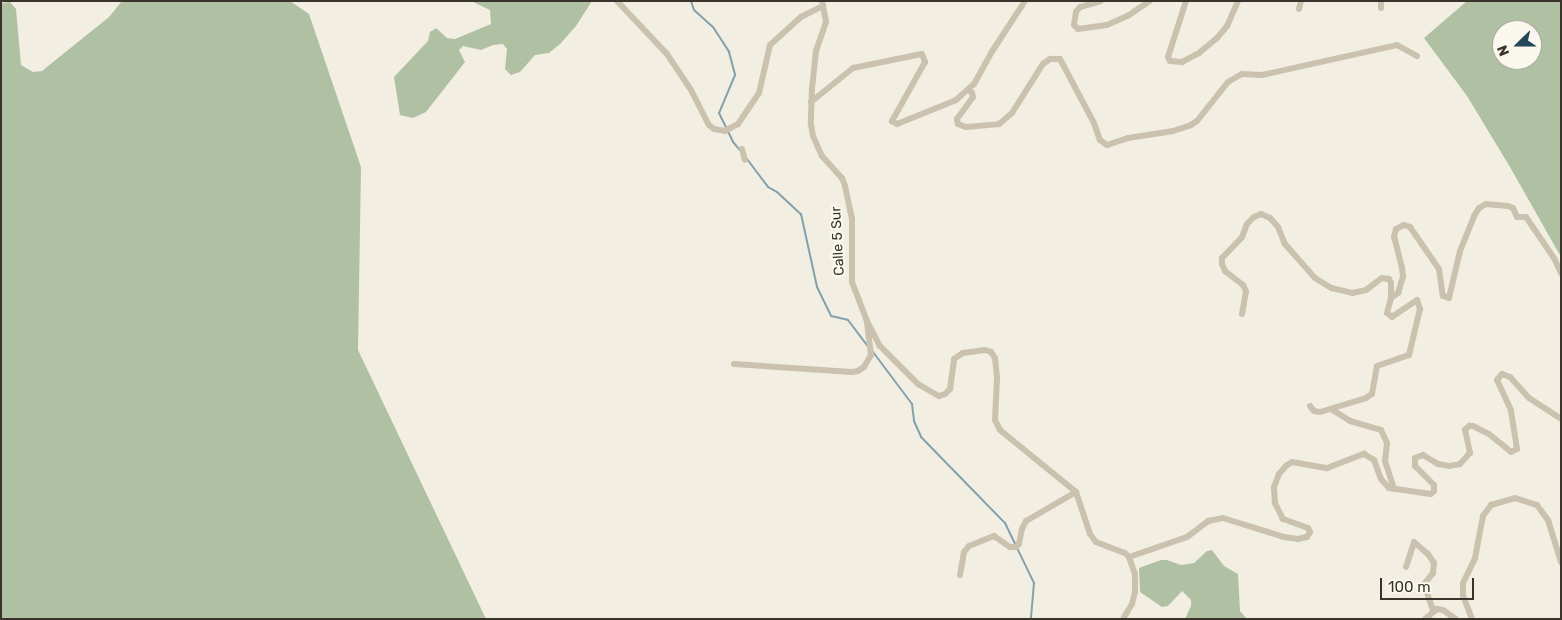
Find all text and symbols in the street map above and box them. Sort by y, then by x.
north arrow [1492,20,1542,70]
text: N [1494,43,1513,58]
street label: Calle 5 Sur [828,206,848,276]
scale bar [1382,568,1476,600]
text: 100 m [1388,578,1430,596]

